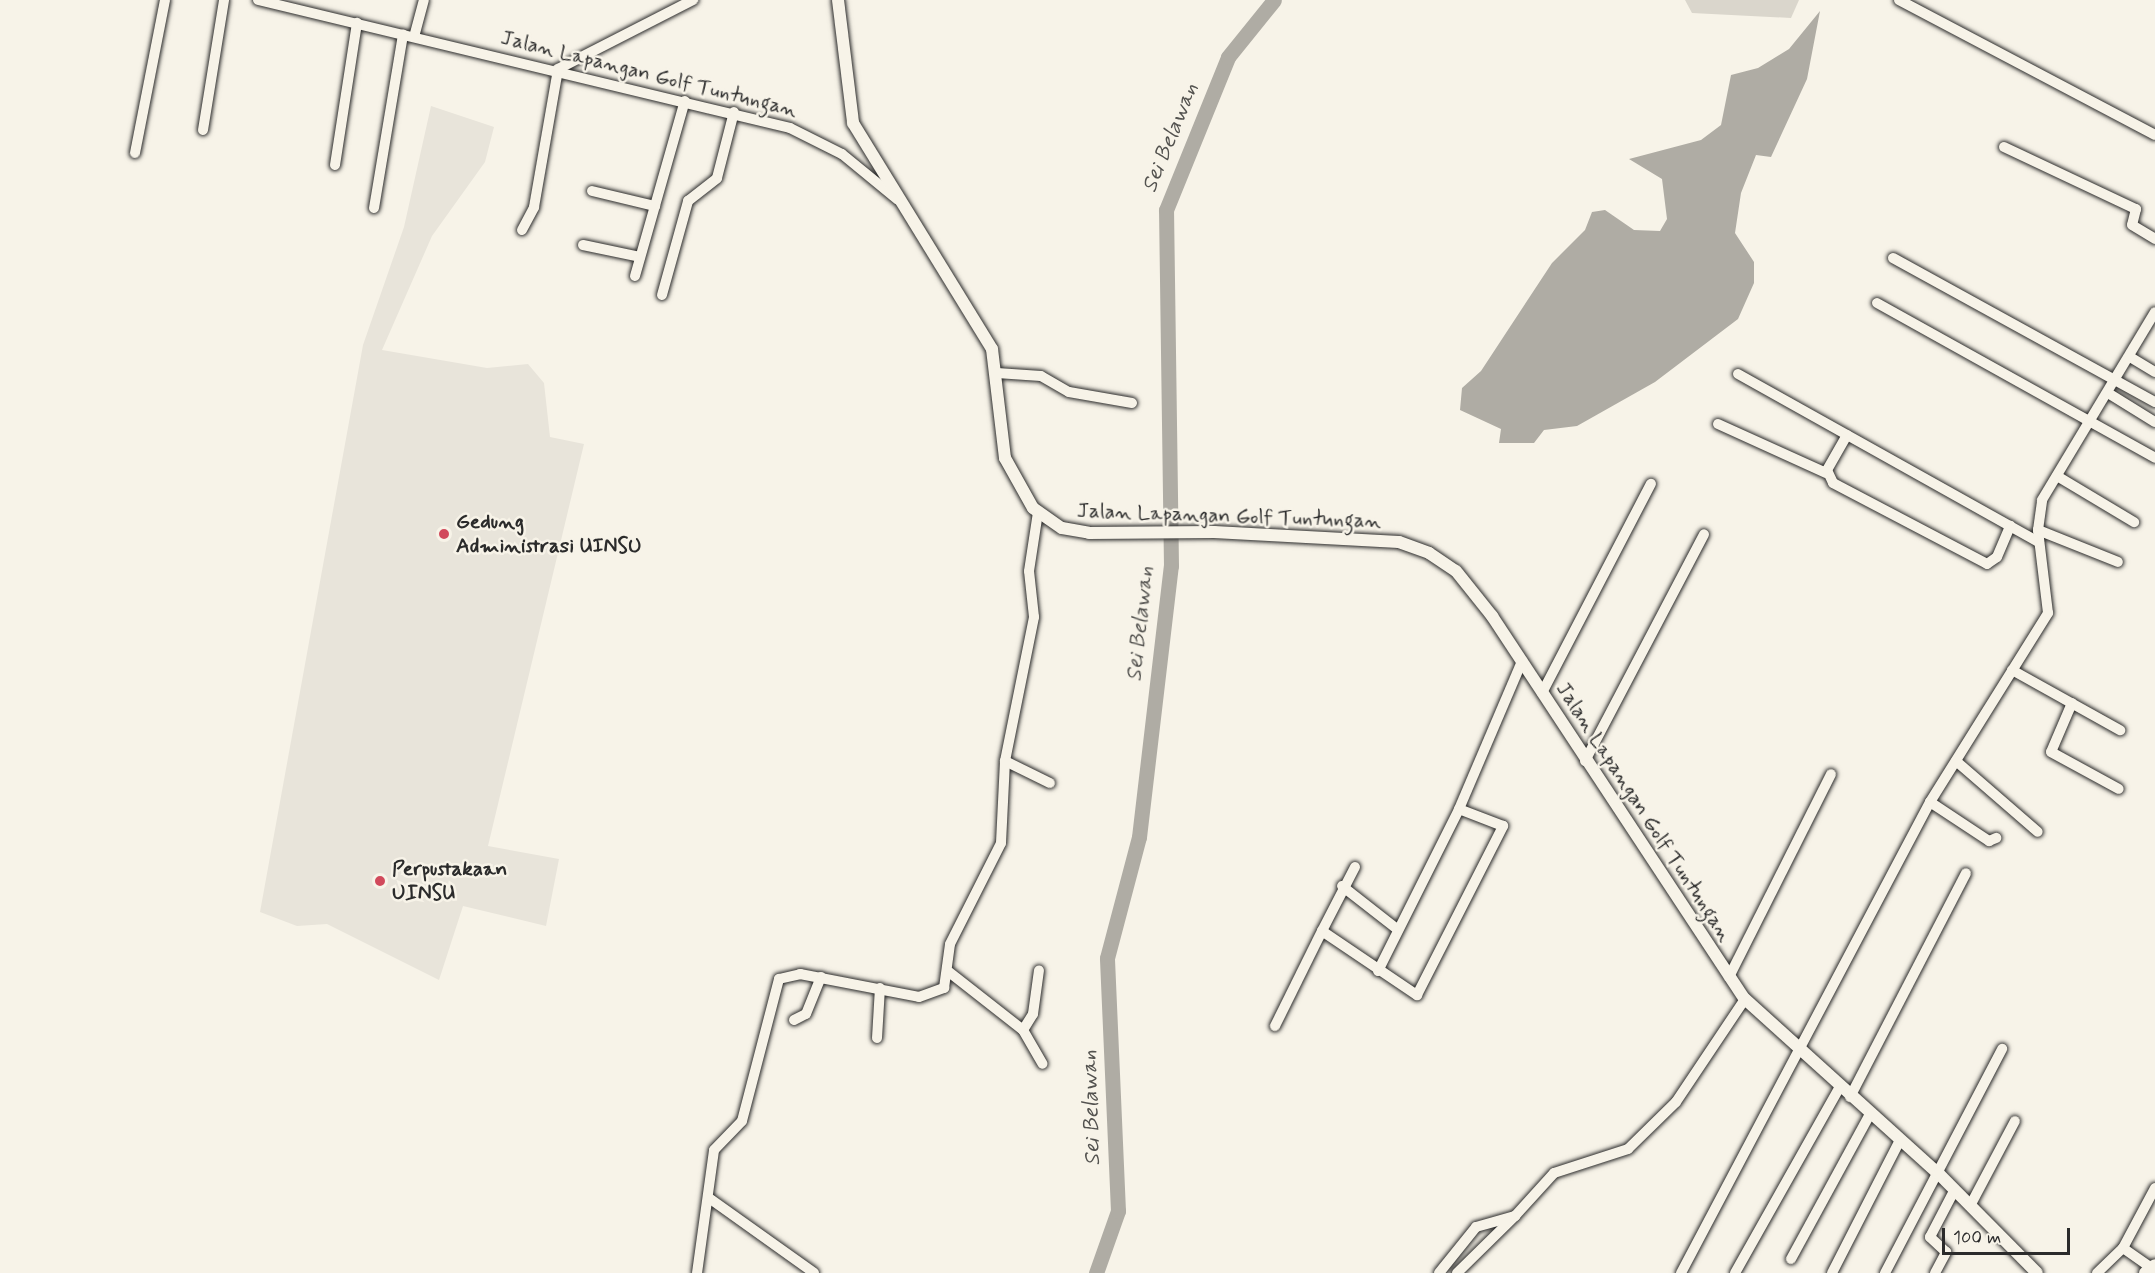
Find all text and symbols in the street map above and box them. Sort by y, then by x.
street label: Jalan Lapangan Golf Tuntungan [501,26,797,122]
water label: Sei Belawan [1137,79,1205,197]
street label: Jalan Lapangan Golf Tuntungan [1079,498,1379,534]
place label: Gedung Administrasi UINSU [456,509,643,559]
marker: Gedung Administrasi UINSU [437,527,451,541]
water label: Sei Belawan [1122,565,1160,683]
street label: Jalan Lapangan Golf Tuntungan [1552,680,1736,944]
place label: Perpustakaan UINSU [392,856,507,906]
marker: Perpustakaan UINSU [373,874,387,888]
water label: Sei Belawan [1077,1050,1107,1166]
scale bar [1945,1216,2072,1254]
text: 100 m [1953,1226,2001,1250]

